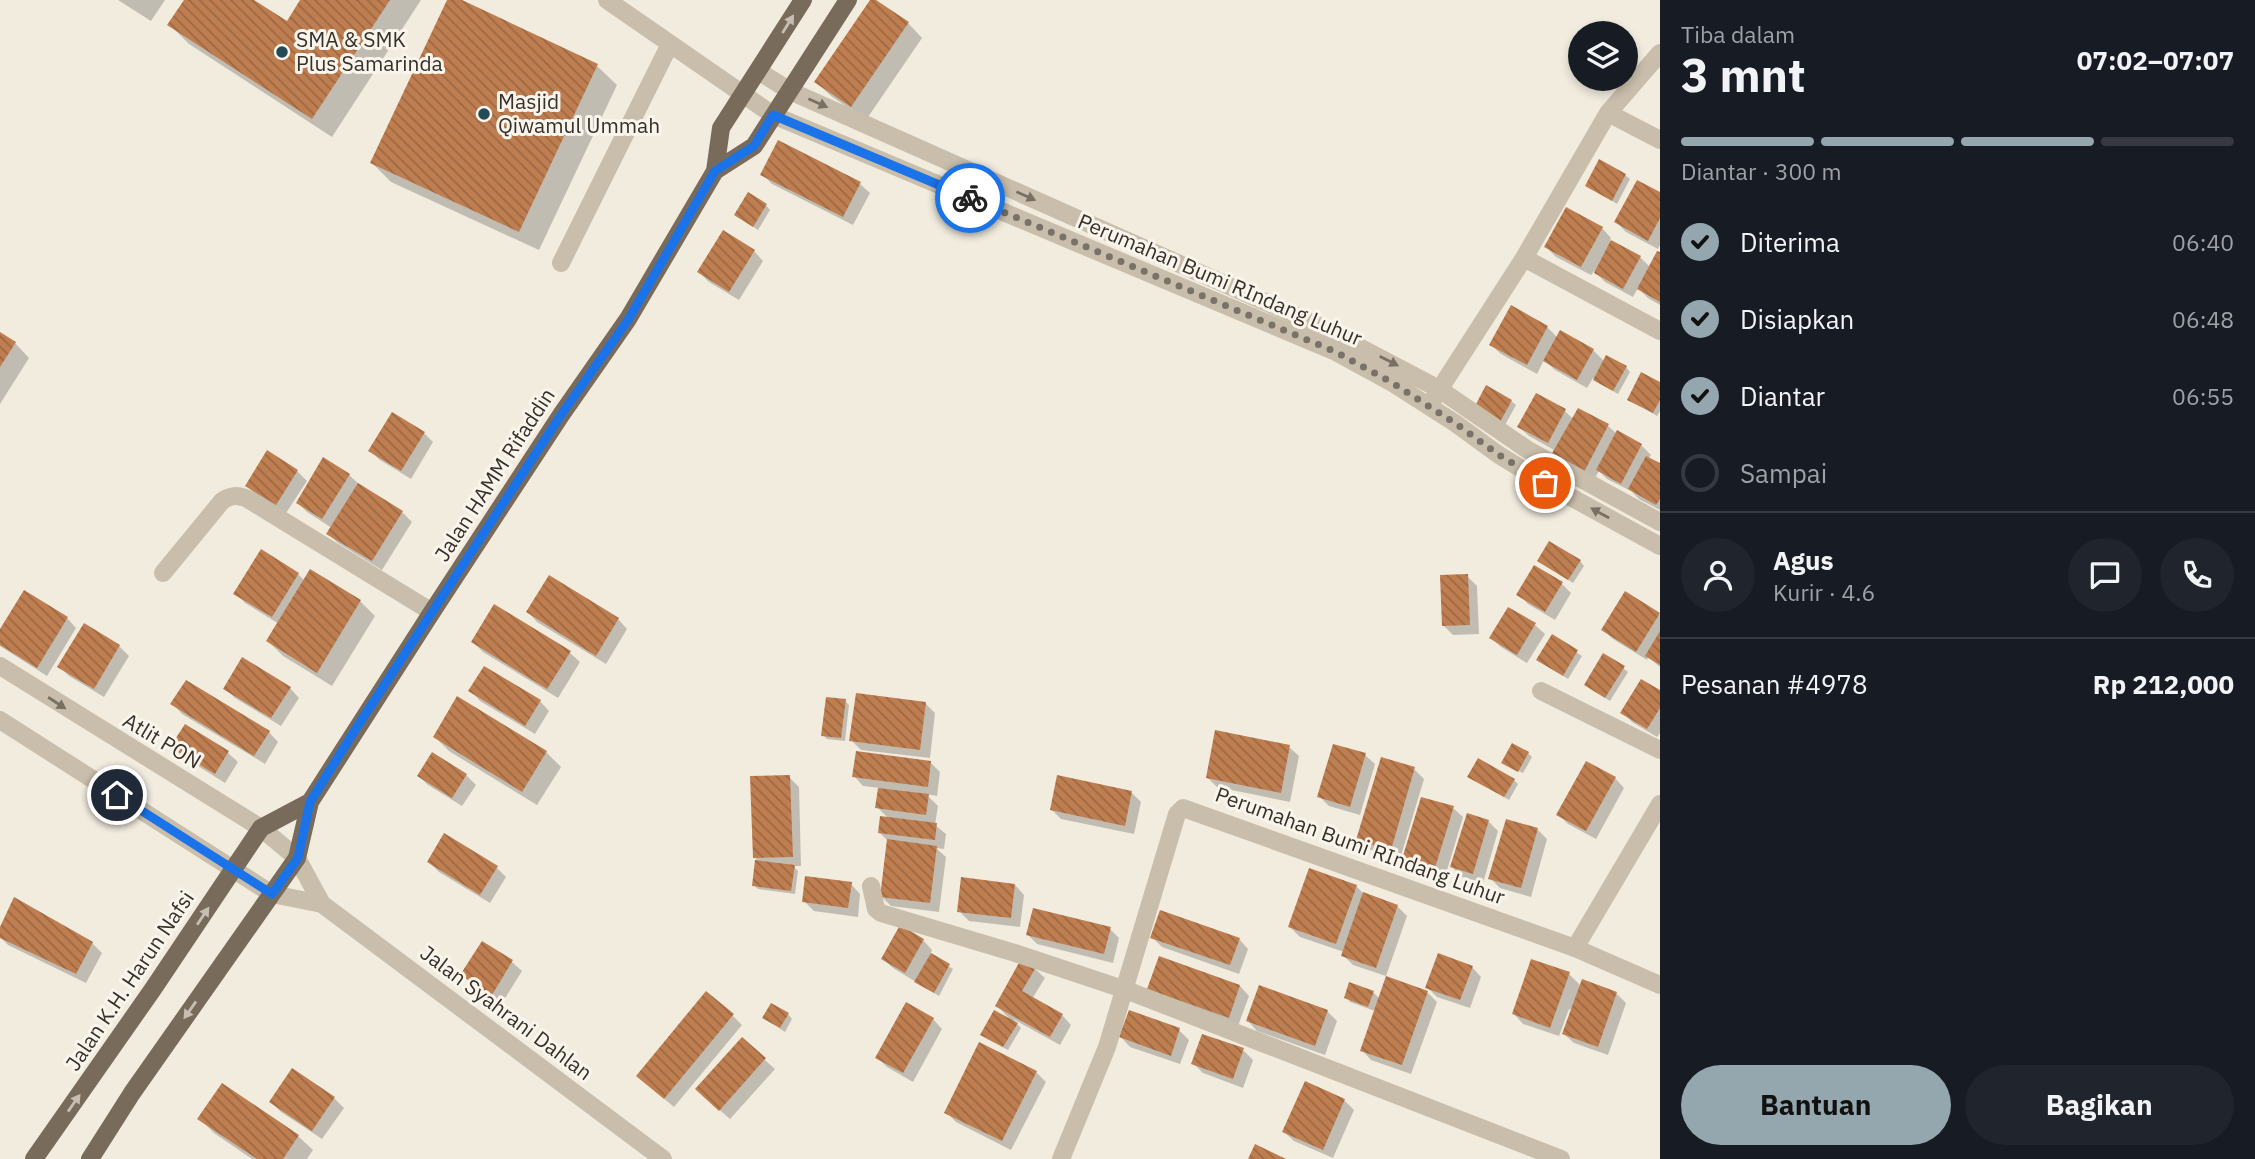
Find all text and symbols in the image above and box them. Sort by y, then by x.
one-way arrow [781,15,794,34]
text: Tiba dalam [1681,19,1795,49]
map controls [1568,21,1638,91]
button: layers [1568,21,1638,91]
place label: SMA & SMK Plus Samarinda [296,25,443,77]
text: 07:02–07:07 [2077,43,2234,77]
marker: SMA & SMK Plus Samarinda [274,44,290,60]
text: 3 mnt [1681,45,1806,105]
place label: Masjid Qiwamul Ummah [498,87,660,139]
one-way arrow [808,97,828,109]
marker: Masjid Qiwamul Ummah [476,106,492,122]
text: Diantar · 300 m [1681,156,1842,186]
courier [935,163,1005,233]
icon: bike [951,179,989,217]
one-way arrow [1016,190,1036,202]
street label: Perumahan Bumi RIndang Luhur [1074,206,1367,352]
icon: check [1681,223,1719,261]
text: Diterima [1740,225,1840,259]
text: 06:40 [2172,227,2234,257]
icon: check [1681,300,1719,338]
text: Disiapkan [1740,302,1854,336]
text: 06:48 [2172,304,2234,334]
one-way arrow [1379,356,1399,367]
icon: check [1681,377,1719,415]
text: Diantar [1740,379,1825,413]
text: 06:55 [2172,381,2234,411]
street label: Jalan HAMM Rifaddin [428,382,561,567]
pin [1515,453,1575,513]
text: Sampai [1740,456,1827,490]
icon: bag [1526,464,1564,502]
one-way arrow [1590,507,1610,519]
button: person [1681,538,1755,612]
button: chat [2068,538,2142,612]
button: phone [2160,538,2234,612]
text: Agus [1773,543,1834,577]
text: Kurir · 4.6 [1773,577,1875,607]
text: Pesanan #4978 [1681,667,1868,701]
text: Rp 212,000 [2093,667,2234,701]
one-way arrow [48,696,67,709]
street label: Atlit PON [118,706,207,774]
pin [87,765,147,825]
icon: home [98,776,136,814]
street label: Perumahan Bumi RIndang Luhur [1212,780,1509,911]
street label: Jalan K.H. Harun Nafsi [58,885,200,1076]
one-way arrow [196,906,209,926]
street label: Jalan Syahrani Dahlan [415,938,598,1086]
one-way arrow [183,1001,197,1019]
button: Bantuan [1681,1065,1951,1145]
button: Bagikan [1965,1065,2234,1145]
one-way arrow [67,1094,81,1112]

